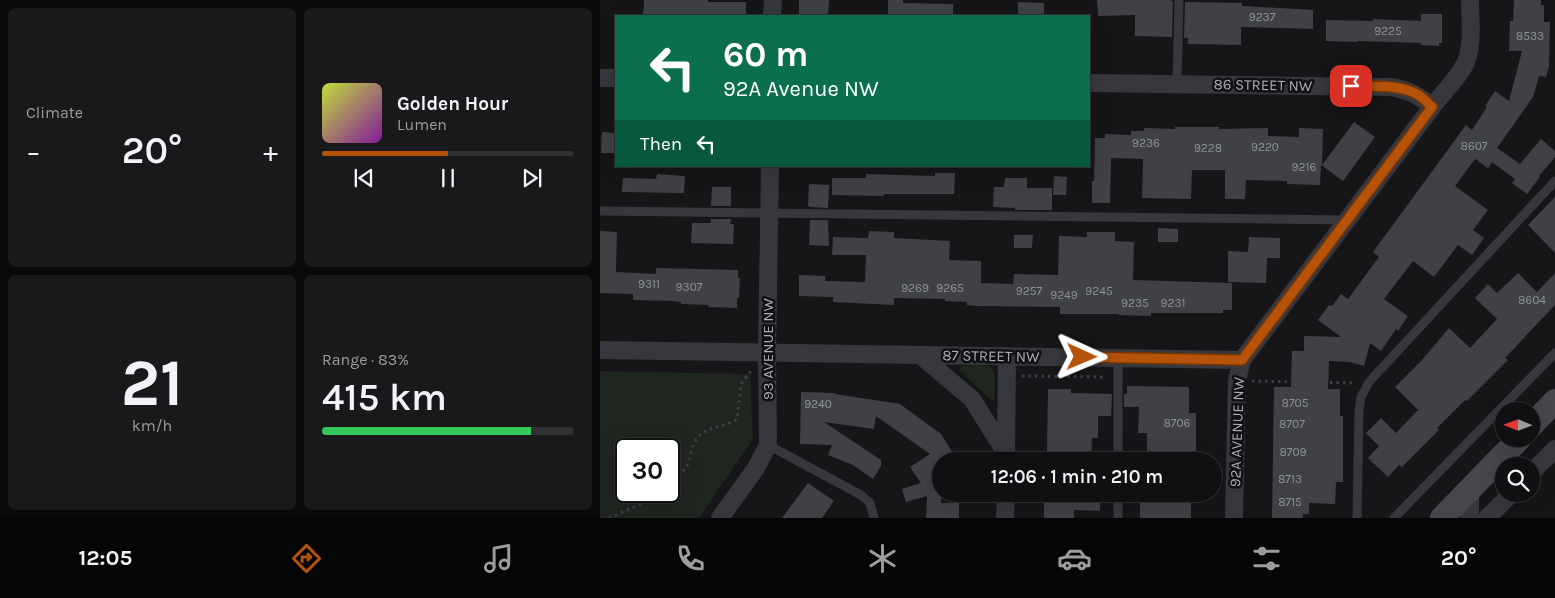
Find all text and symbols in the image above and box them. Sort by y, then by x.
house number: 9237 [1249,10,1276,24]
house number: 9225 [1374,24,1402,38]
house number: 8533 [1516,29,1544,43]
text: 60 m [723,34,808,75]
icon: left [640,35,705,100]
pin [1330,65,1372,107]
icon: arrive [1337,72,1365,100]
street label: 86 STREET NW [1213,75,1313,95]
text: 92A Avenue NW [723,76,879,102]
text: Golden Hour [397,93,508,115]
text: Climate [26,103,83,122]
text: Lumen [397,115,447,134]
text: 20° [122,128,182,173]
icon: left [692,130,720,158]
text: Then [640,133,682,155]
text: − [26,135,41,168]
text: + [263,135,278,168]
house number: 9236 [1132,136,1160,150]
house number: 8607 [1460,139,1488,153]
house number: 9220 [1251,140,1279,154]
house number: 9228 [1194,141,1222,155]
house number: 9216 [1292,160,1316,174]
icon: previous [350,164,378,192]
icon: pause [434,164,462,192]
icon: next [518,164,546,192]
house number: 9311 [638,277,660,291]
house number: 9307 [676,280,703,294]
house number: 9269 [901,281,929,295]
house number: 9265 [936,281,964,295]
house number: 9257 [1016,284,1043,298]
house number: 9245 [1085,284,1113,298]
house number: 9249 [1050,288,1078,302]
house number: 8604 [1518,293,1546,307]
house number: 9235 [1121,296,1149,310]
house number: 9231 [1161,296,1185,310]
street label: 93 AVENUE NW [759,297,777,400]
position arrow [1055,330,1107,382]
text: 21 [121,345,183,421]
street label: 87 STREET NW [942,346,1040,366]
text: Range · 83% [322,350,409,369]
text: 415 km [322,375,447,420]
street label: 92A AVENUE NW [1226,376,1248,487]
house number: 8705 [1282,396,1309,410]
house number: 9240 [804,397,832,411]
north arrow [1495,402,1540,448]
map controls [1495,402,1540,502]
text: km/h [132,416,172,435]
house number: 8706 [1163,416,1191,430]
house number: 8707 [1279,417,1305,431]
speed limit sign: 30 [615,438,680,503]
house number: 8709 [1279,445,1307,459]
button: search [1495,457,1540,502]
text: 12:06 · 1 min · 210 m [991,466,1163,488]
house number: 8713 [1278,472,1302,486]
house number: 8715 [1278,495,1302,509]
icon: directions [289,541,324,576]
icon: music [481,541,516,576]
icon: phone [673,541,708,576]
icon: climate [865,541,900,576]
icon: car [1057,541,1092,576]
icon: filters [1249,541,1284,576]
text: 12:05 [78,545,132,571]
text: 20° [1441,545,1477,571]

